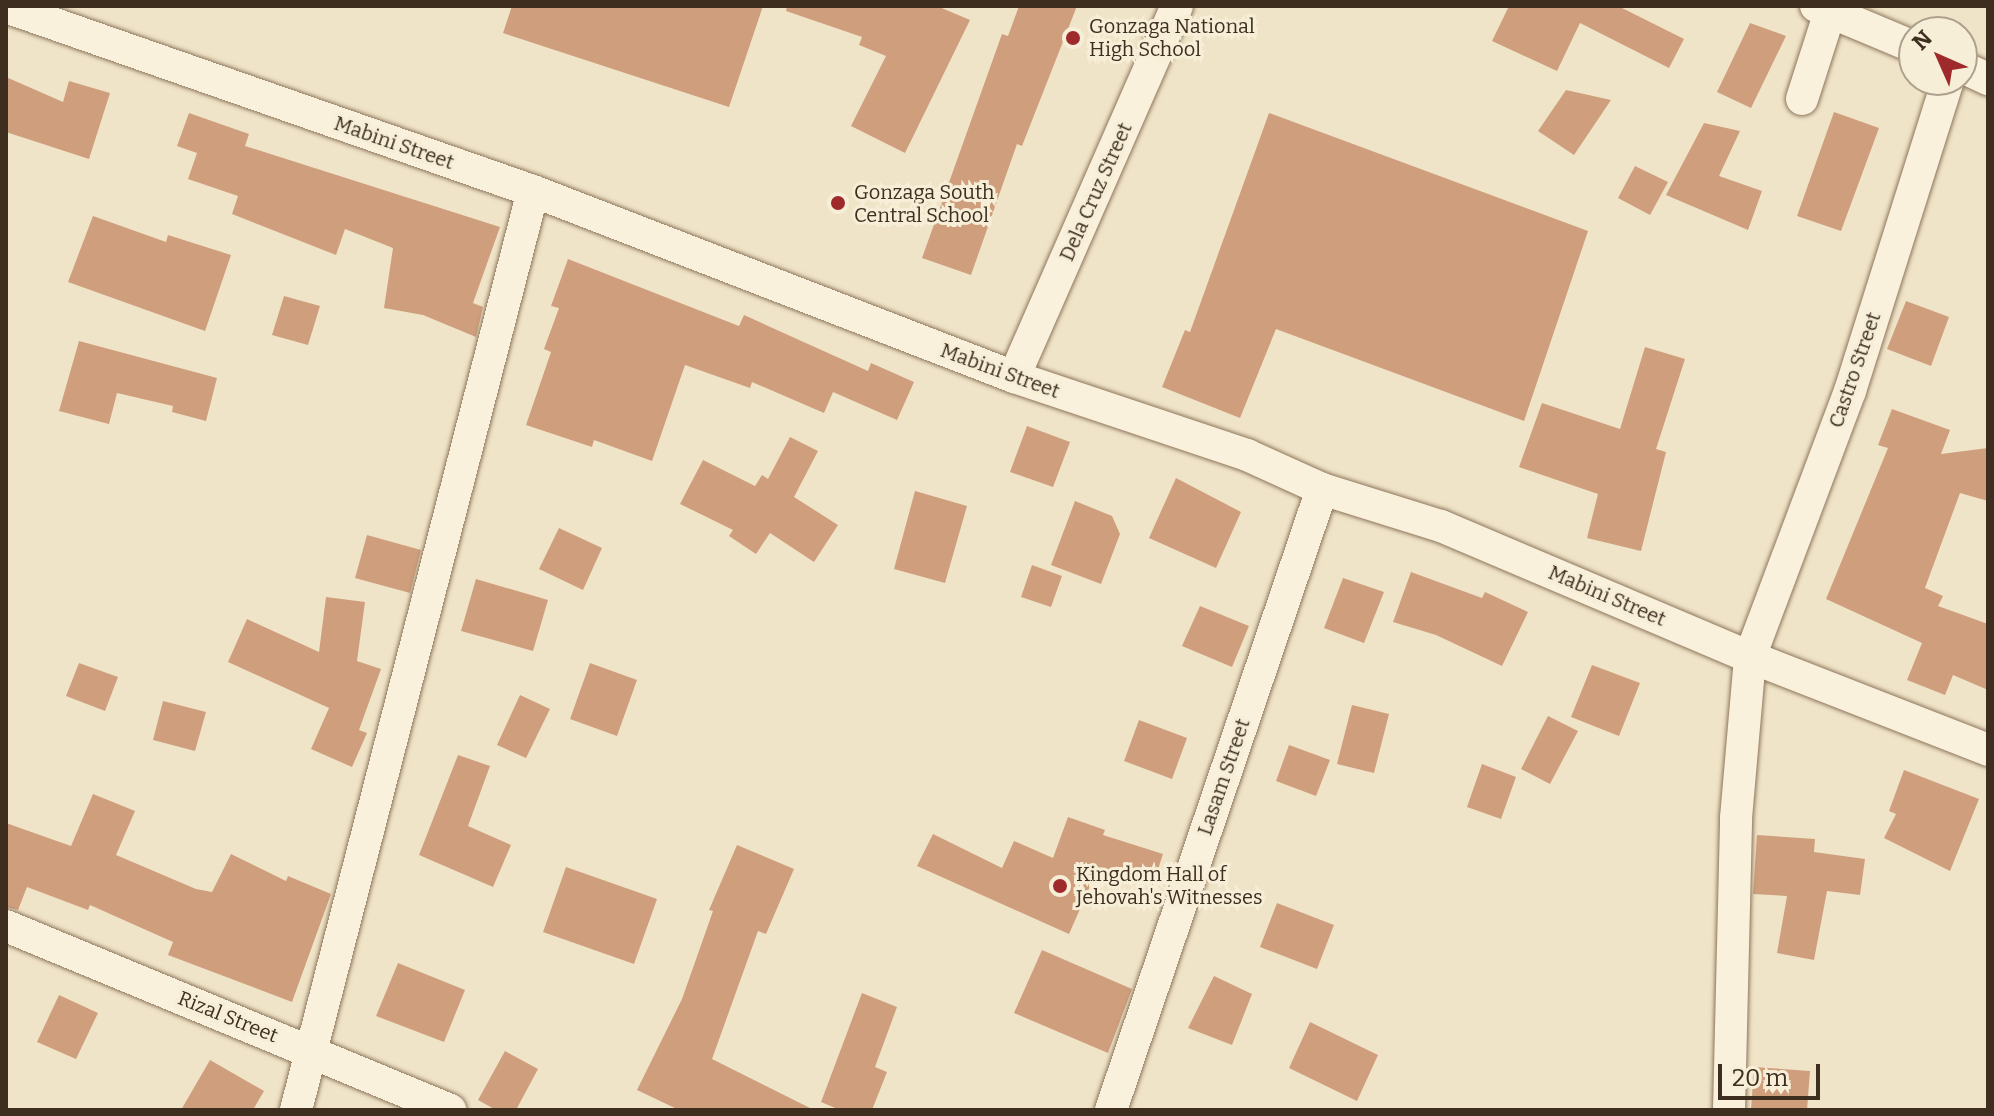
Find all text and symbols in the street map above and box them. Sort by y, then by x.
place label: Gonzaga National High School [1089,14,1255,61]
north arrow [1898,16,1978,96]
text: N [1907,25,1938,56]
marker: Gonzaga National High School [1064,29,1082,47]
street label: Mabini Street [331,111,457,175]
street label: Dela Cruz Street [1055,119,1137,265]
place label: Gonzaga South Central School [854,180,994,227]
marker: Gonzaga South Central School [829,194,847,212]
street label: Castro Street [1824,309,1886,431]
street label: Mabini Street [937,338,1063,404]
street label: Mabini Street [1545,561,1669,631]
street label: Lasam Street [1193,716,1255,838]
place label: Kingdom Hall of Jehovah's Witnesses [1076,862,1263,909]
marker: Kingdom Hall of Jehovah's Witnesses [1051,877,1069,895]
street label: Rizal Street [175,986,281,1048]
scale bar [1722,1048,1824,1098]
text: 20 m [1732,1064,1788,1092]

